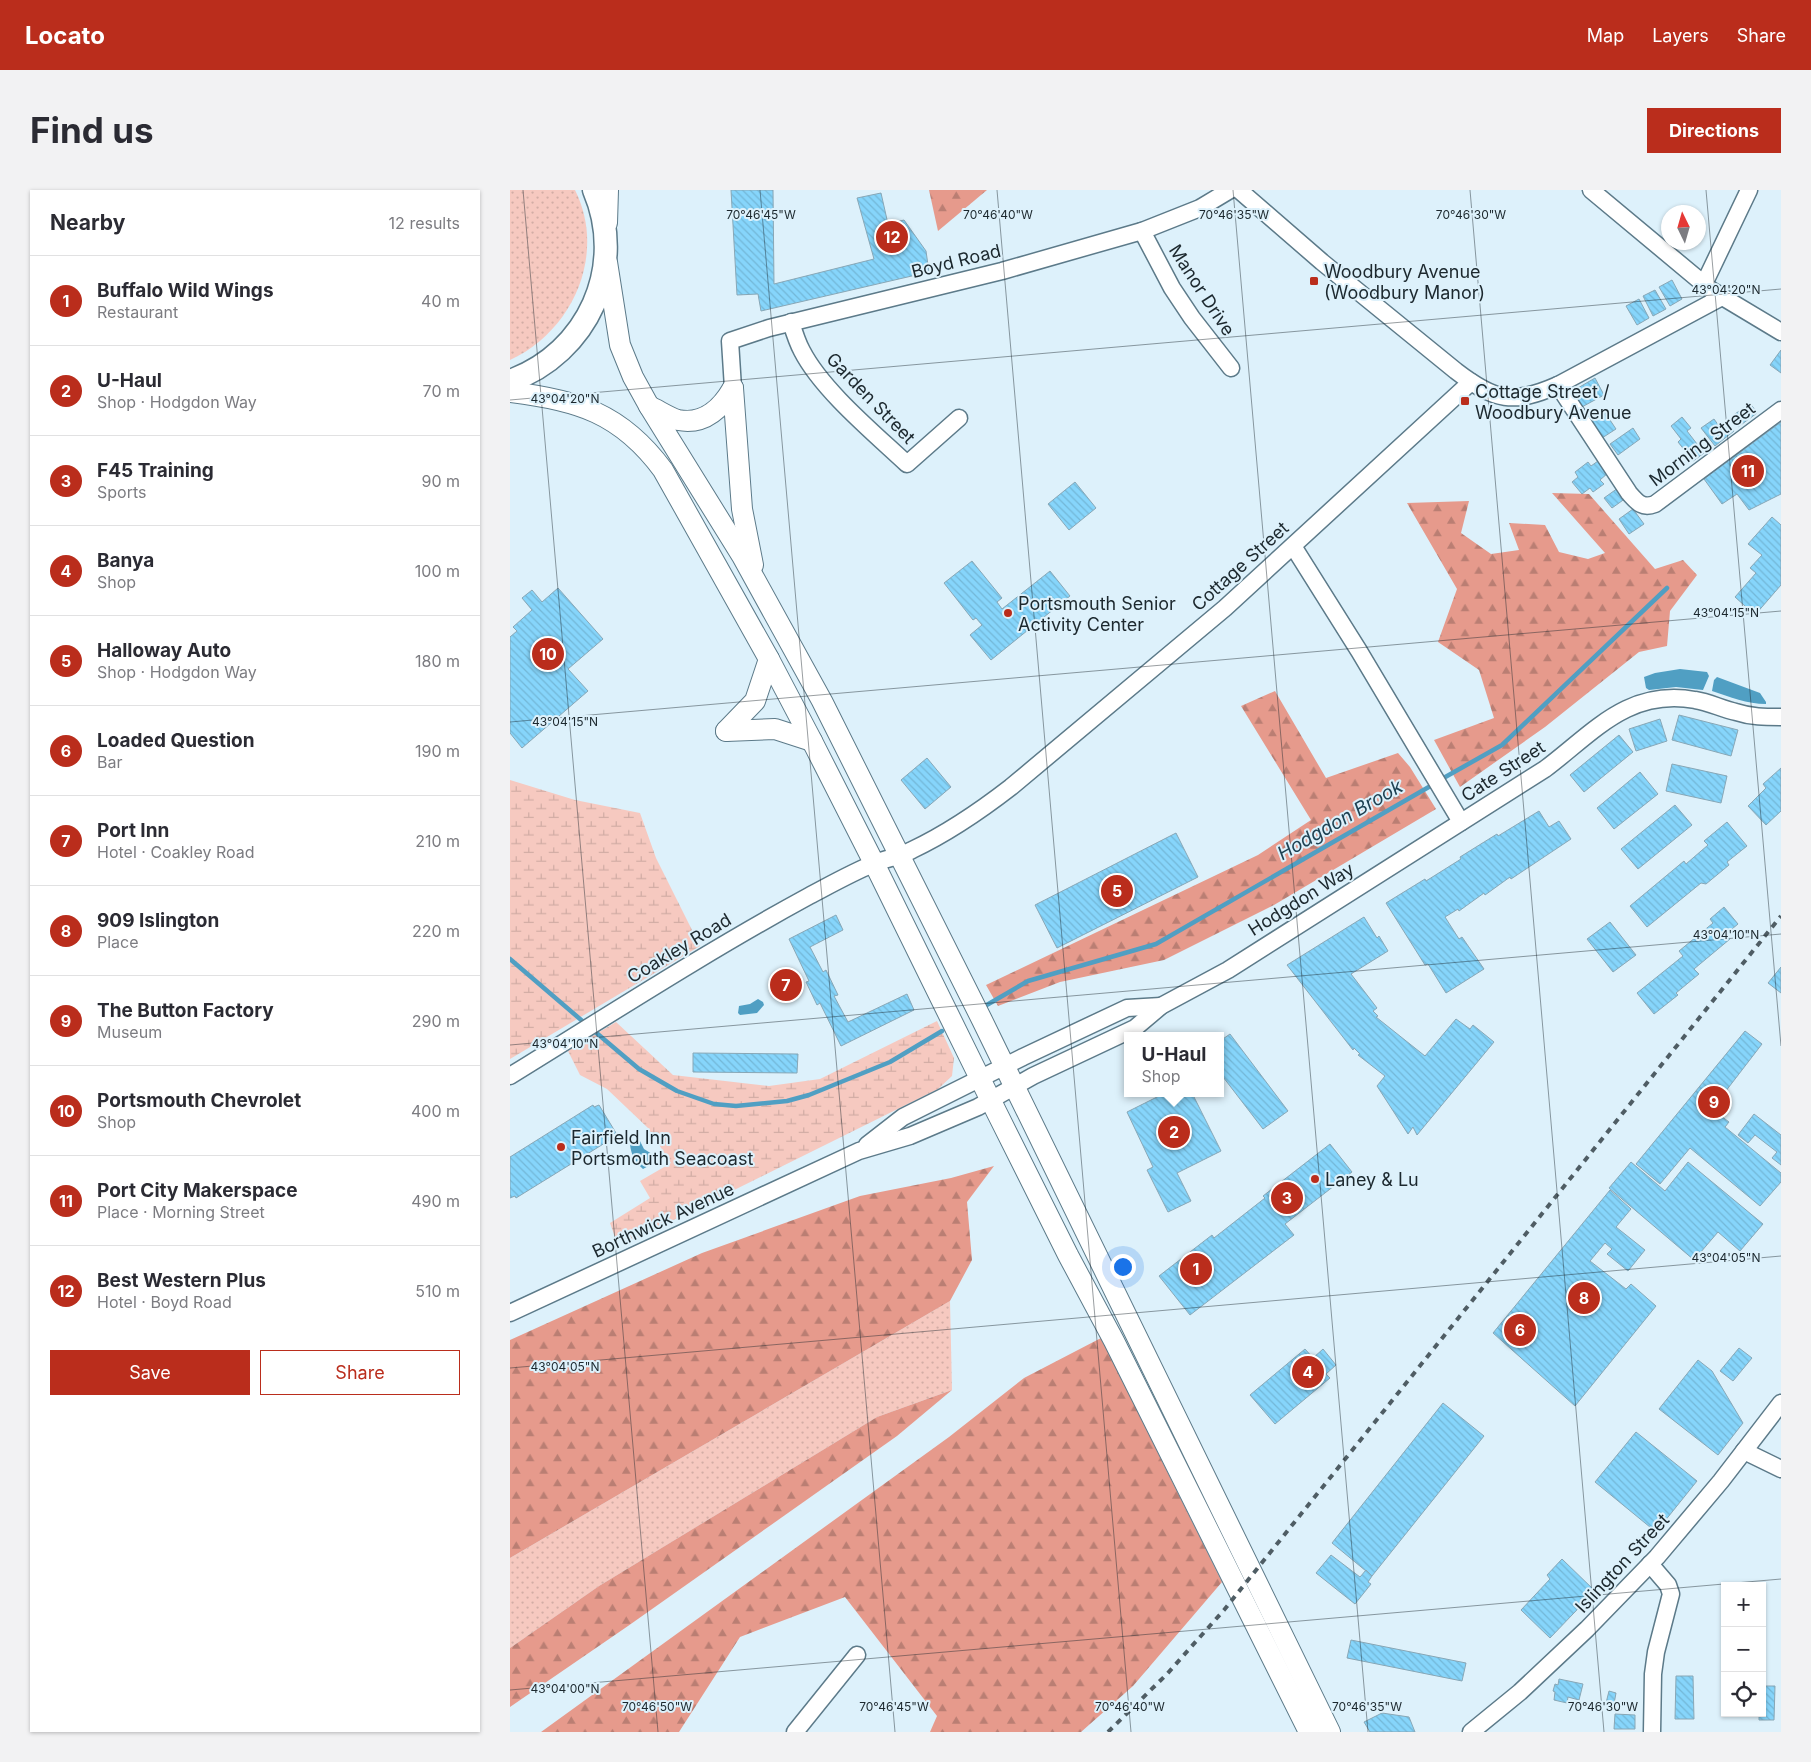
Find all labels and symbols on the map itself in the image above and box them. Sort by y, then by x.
north arrow [1661,205,1706,250]
text: 70°46'45"W [726,207,796,222]
text: 70°46'40"W [963,207,1033,222]
text: 70°46'35"W [1199,207,1269,222]
text: 70°46'30"W [1436,207,1506,222]
pin: 12 [876,218,908,256]
street label: Boyd Road [909,240,1003,282]
street label: Manor Drive [1165,241,1239,339]
place label: Woodbury Avenue (Woodbury Manor) [1324,261,1485,303]
marker: Woodbury Avenue (Woodbury Manor) [1308,275,1320,287]
text: 43°04'20"N [1692,282,1760,297]
street label: Garden Street [822,348,920,448]
place label: Cottage Street / Woodbury Avenue [1475,381,1632,423]
text: 43°04'20"N [531,391,599,406]
marker: Cottage Street / Woodbury Avenue [1459,395,1471,407]
street label: Morning Street [1645,397,1759,490]
pin: 11 [1732,452,1764,490]
street label: Cottage Street [1187,517,1293,615]
place label: Portsmouth Senior Activity Center [1018,593,1176,635]
text: 43°04'15"N [1693,605,1759,620]
marker: Portsmouth Senior Activity Center [1002,607,1014,619]
pin: 10 [532,635,564,673]
text: 43°04'15"N [532,714,598,729]
street label: Cate Street [1457,736,1549,806]
water label: Hodgdon Brook [1273,775,1407,865]
street label: Hodgdon Way [1244,858,1358,940]
pin: 5 [1101,872,1133,910]
street label: Coakley Road [623,909,735,987]
text: 43°04'10"N [1693,927,1759,942]
pin: 7 [770,966,802,1004]
text: 43°04'10"N [532,1036,598,1051]
pin: 9 [1698,1083,1730,1121]
pin: 2 [1158,1113,1190,1151]
place label: Fairfield Inn Portsmouth Seacoast [571,1127,753,1169]
marker: Fairfield Inn Portsmouth Seacoast [555,1141,567,1153]
place label: Laney & Lu [1325,1169,1419,1190]
marker: Laney & Lu [1309,1173,1321,1185]
street label: Borthwick Avenue [589,1178,737,1262]
pin: 3 [1271,1179,1303,1217]
pin: 1 [1180,1250,1212,1288]
text: 43°04'05"N [1692,1250,1760,1265]
your location [1110,1254,1136,1280]
pin: 8 [1568,1279,1600,1317]
pin: 6 [1504,1311,1536,1349]
pin: 4 [1292,1353,1324,1391]
text: 43°04'05"N [531,1359,599,1374]
street label: Islington Street [1571,1509,1673,1617]
text: 43°04'00"N [530,1681,600,1696]
text: 70°46'50"W [622,1699,692,1714]
text: 70°46'45"W [859,1699,929,1714]
text: 70°46'40"W [1095,1699,1165,1714]
text: 70°46'35"W [1332,1699,1402,1714]
text: 70°46'30"W [1568,1699,1638,1714]

